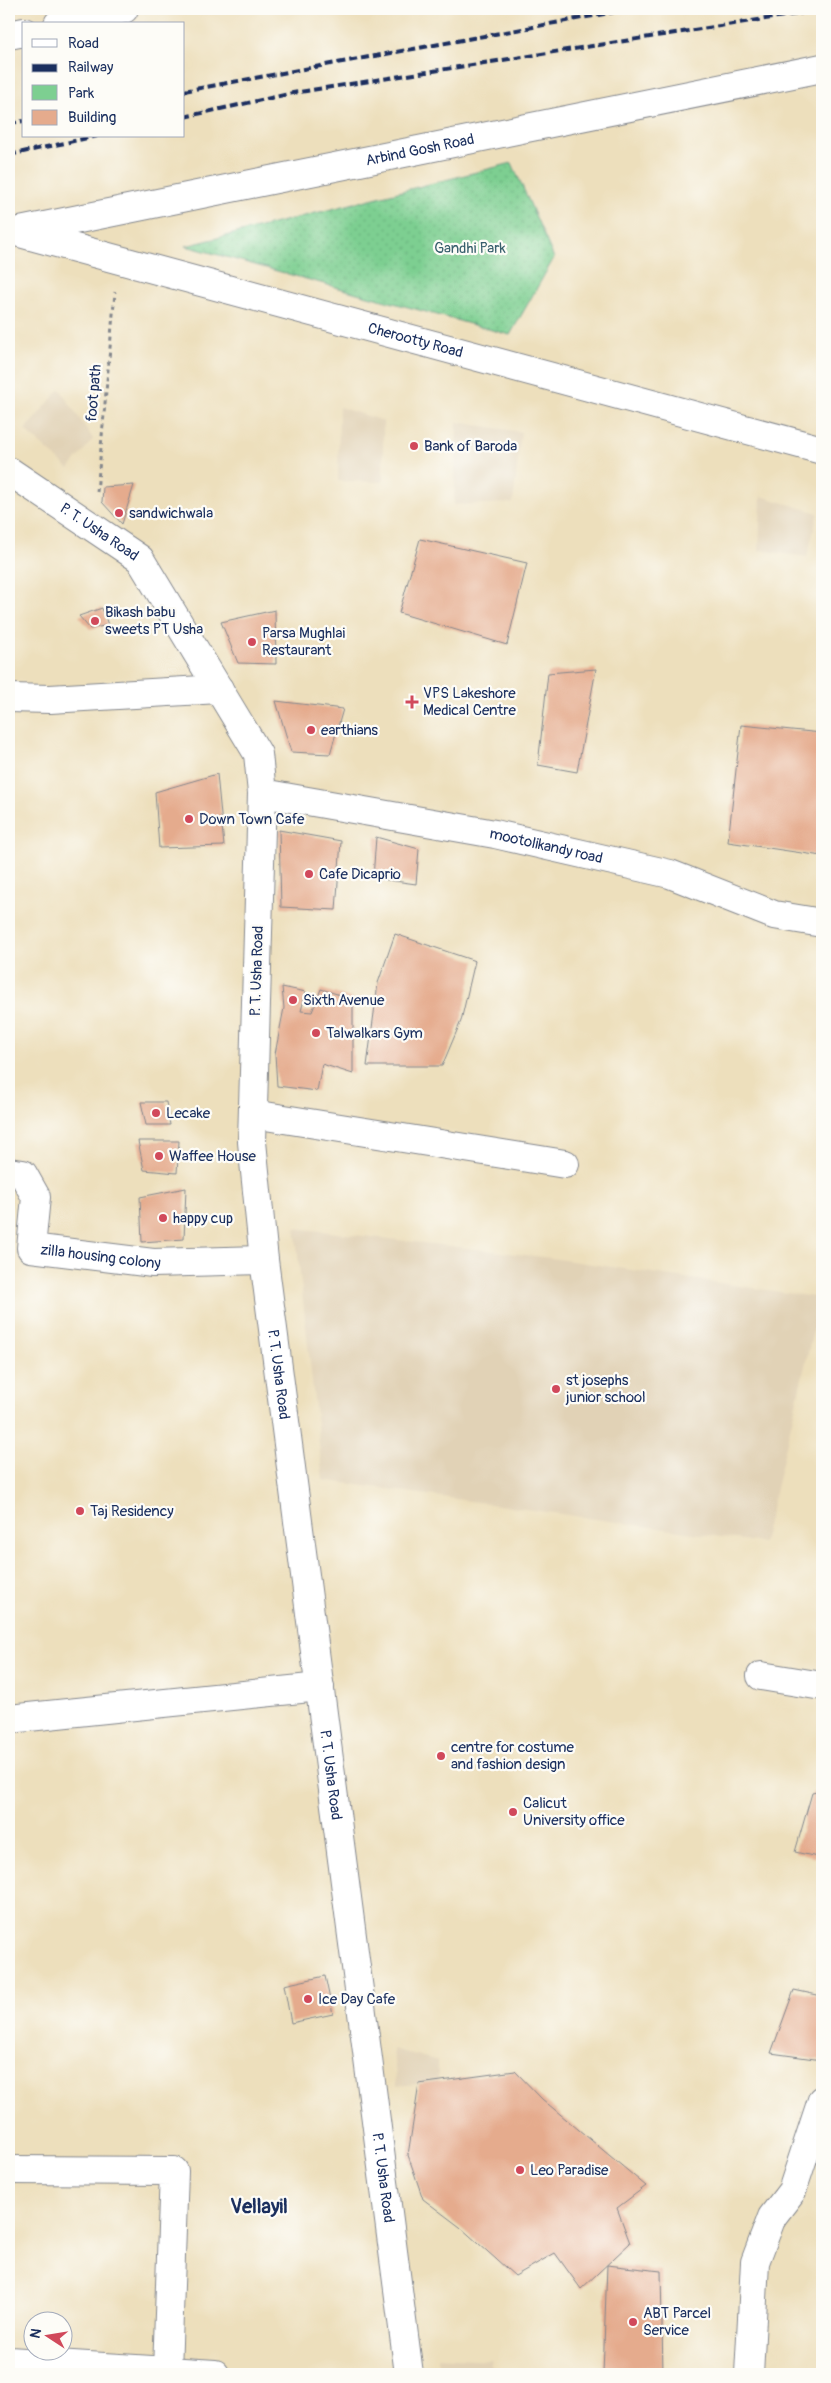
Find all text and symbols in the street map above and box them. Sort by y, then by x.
legend [22,22,185,138]
text: Road [68,34,99,53]
text: Railway [68,58,114,77]
text: Park [68,84,95,103]
text: Building [68,108,116,127]
street label: Arbind Gosh Road [364,129,476,170]
park label: Gandhi Park [434,239,507,258]
street label: Cherootty Road [366,318,465,362]
street label: foot path [82,364,106,422]
place label: Bank of Baroda [424,437,517,456]
marker: Bank of Baroda [408,440,420,452]
street label: P. T. Usha Road [56,499,143,565]
place label: sandwichwala [129,504,213,523]
marker: sandwichwala [113,507,125,519]
place label: Bikash babu sweets PT Usha [105,603,203,639]
marker: Bikash babu sweets PT Usha [89,615,101,627]
place label: Parsa Mughlai Restaurant [262,624,346,660]
marker: Parsa Mughlai Restaurant [246,636,258,648]
place label: VPS Lakeshore Medical Centre [423,684,516,720]
marker: VPS Lakeshore Medical Centre [405,695,419,709]
place label: earthians [321,721,378,740]
marker: earthians [305,724,317,736]
place label: Down Town Cafe [199,810,305,829]
marker: Down Town Cafe [183,813,195,825]
street label: mootolikandy road [488,824,605,868]
place label: Cafe Dicaprio [319,865,401,884]
marker: Cafe Dicaprio [303,868,315,880]
street label: P. T. Usha Road [246,925,268,1017]
place label: Sixth Avenue [303,991,385,1010]
marker: Sixth Avenue [287,994,299,1006]
place label: Talwalkars Gym [326,1024,423,1043]
marker: Talwalkars Gym [310,1027,322,1039]
place label: Lecake [166,1104,211,1123]
marker: Lecake [150,1107,162,1119]
place label: Waffee House [169,1147,256,1166]
marker: Waffee House [153,1150,165,1162]
place label: happy cup [173,1209,233,1228]
marker: happy cup [157,1212,169,1224]
street label: zilla housing colony [40,1240,162,1273]
street label: P. T. Usha Road [264,1328,294,1421]
place label: st josephs junior school [565,1371,646,1407]
marker: st josephs junior school [550,1383,562,1395]
place label: Taj Residency [90,1502,174,1521]
marker: Taj Residency [74,1505,86,1517]
street label: P. T. Usha Road [316,1729,346,1821]
place label: centre for costume and fashion design [451,1738,575,1774]
marker: centre for costume and fashion design [435,1750,447,1762]
place label: Calicut University office [523,1794,625,1830]
marker: Calicut University office [507,1806,519,1818]
place label: Ice Day Cafe [318,1990,396,2009]
marker: Ice Day Cafe [302,1993,314,2005]
street label: P. T. Usha Road [368,2131,399,2224]
place label: Leo Paradise [530,2161,609,2180]
marker: Leo Paradise [514,2164,526,2176]
district label: Vellayil [230,2194,288,2219]
place label: ABT Parcel Service [643,2304,711,2340]
north arrow [22,2310,72,2360]
marker: ABT Parcel Service [627,2316,639,2328]
text: N [26,2327,45,2340]

